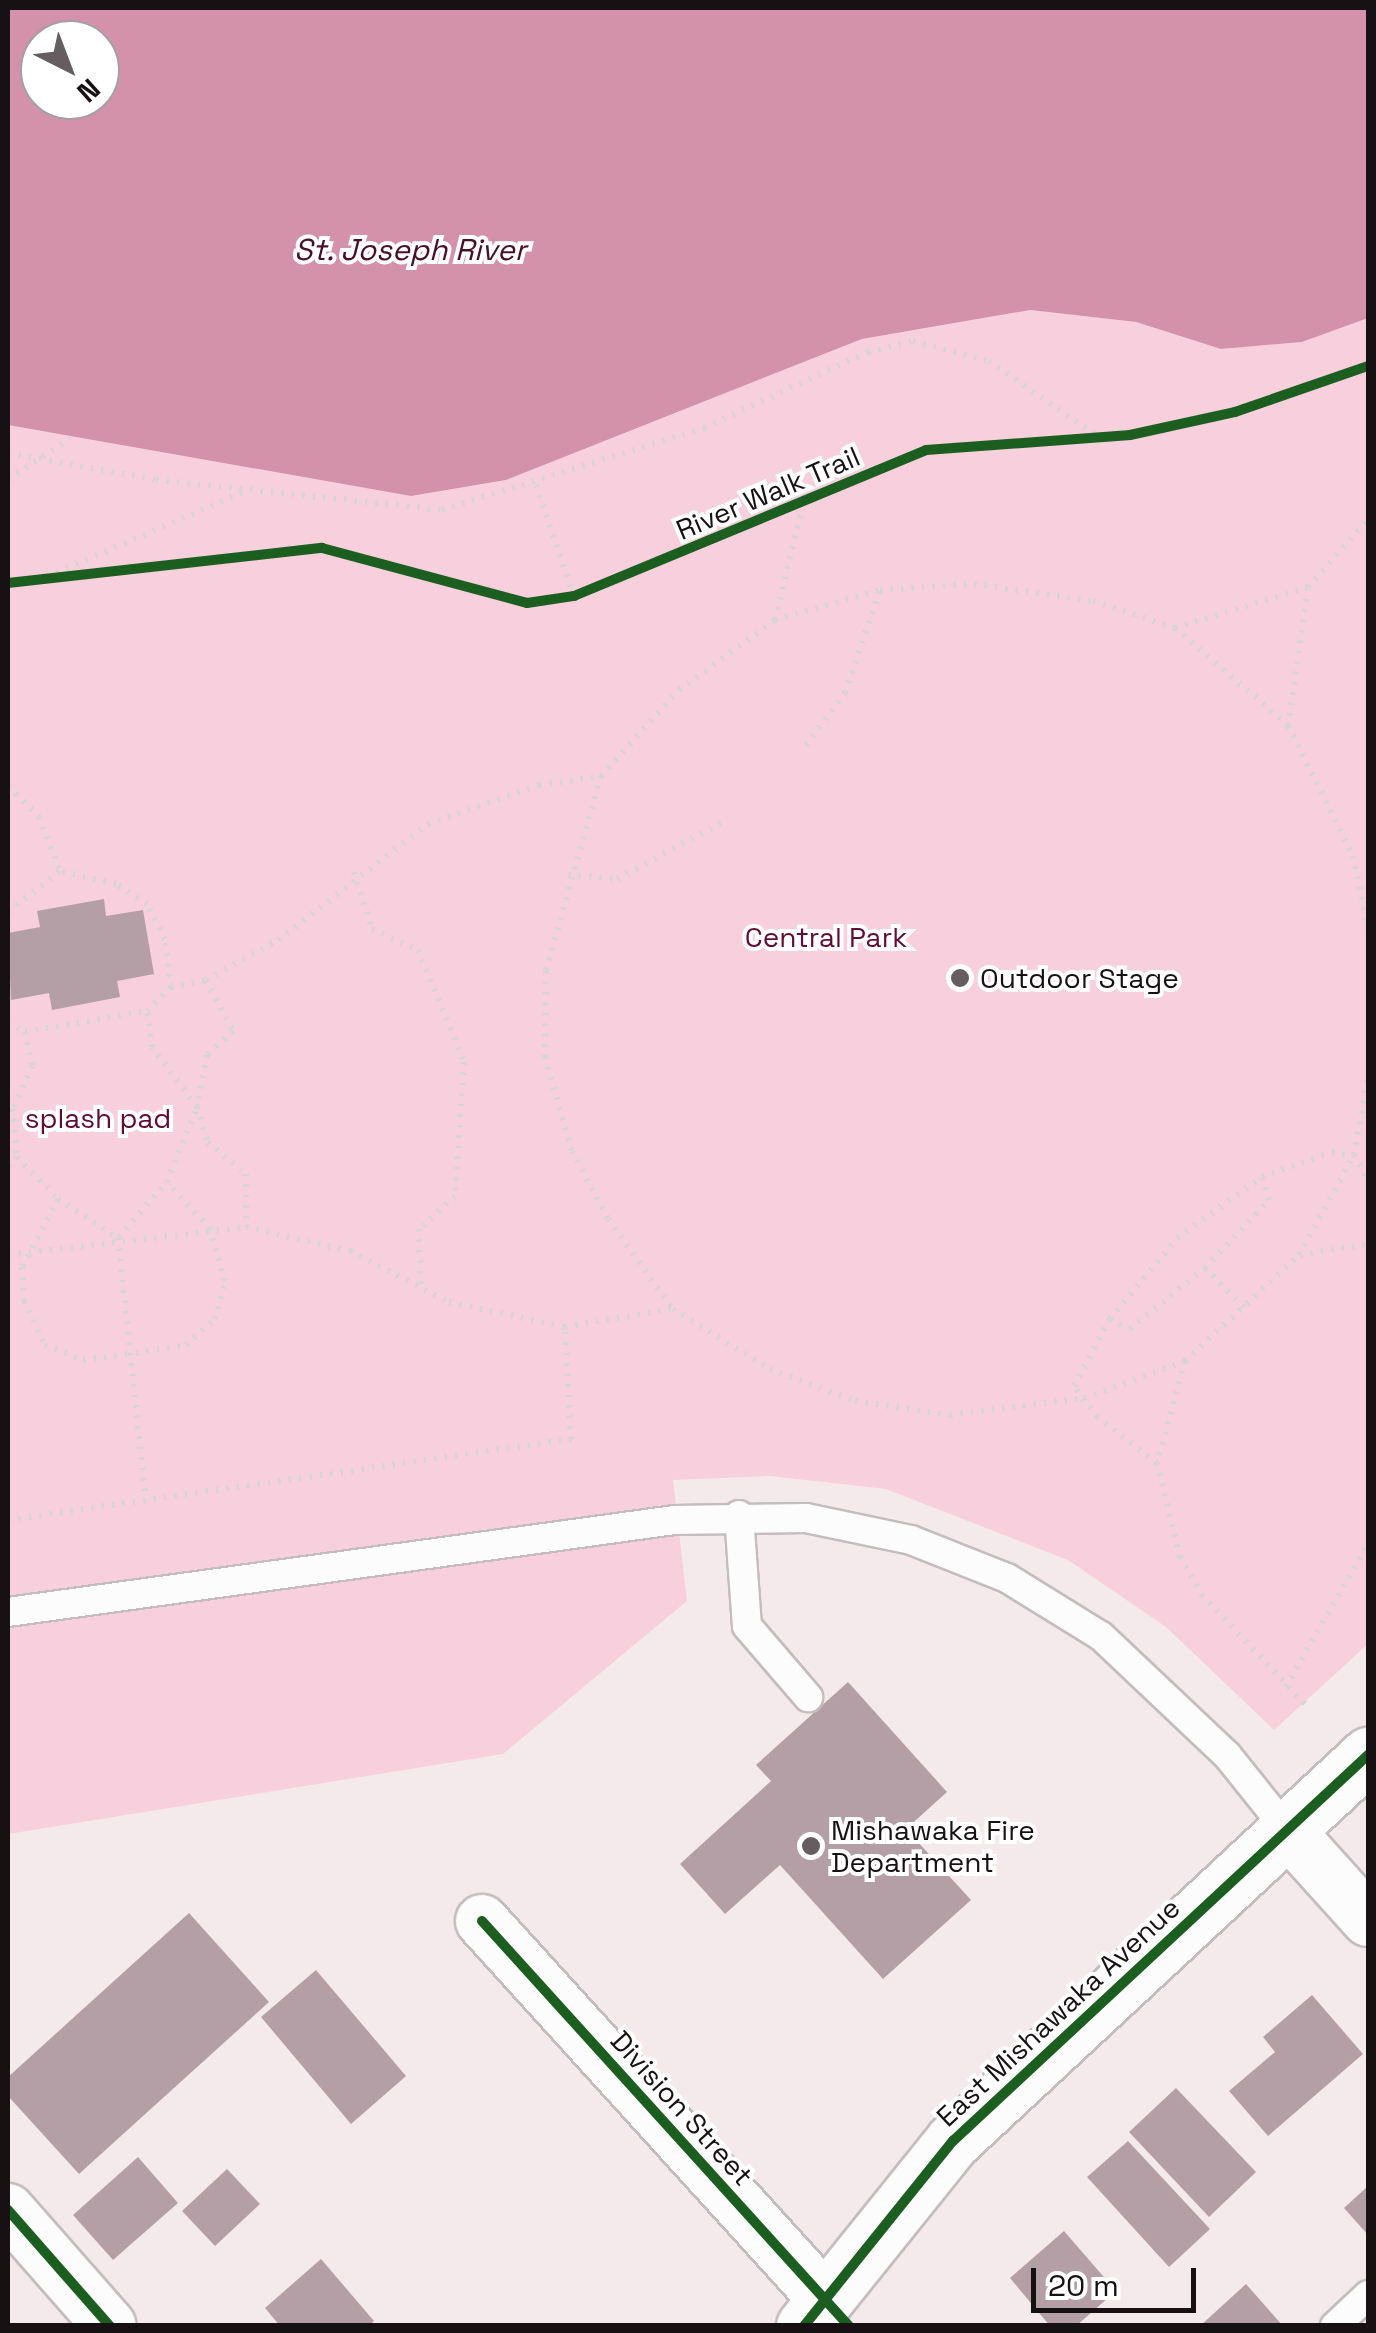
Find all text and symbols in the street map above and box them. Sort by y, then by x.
north arrow [20,20,120,120]
text: N [70,71,108,110]
water label: St. Joseph River [294,232,526,268]
street label: River Walk Trail [671,439,865,547]
park label: Central Park [745,920,907,954]
place label: Outdoor Stage [980,961,1179,995]
marker: Outdoor Stage [949,967,971,989]
park label: splash pad [25,1101,171,1135]
place label: Mishawaka Fire Department [831,1813,1035,1879]
marker: Mishawaka Fire Department [800,1835,822,1857]
street label: East Mishawaka Avenue [929,1890,1187,2134]
street label: Division Street [604,2024,760,2192]
scale bar [1036,2248,1201,2310]
text: 20 m [1048,2266,1119,2305]

